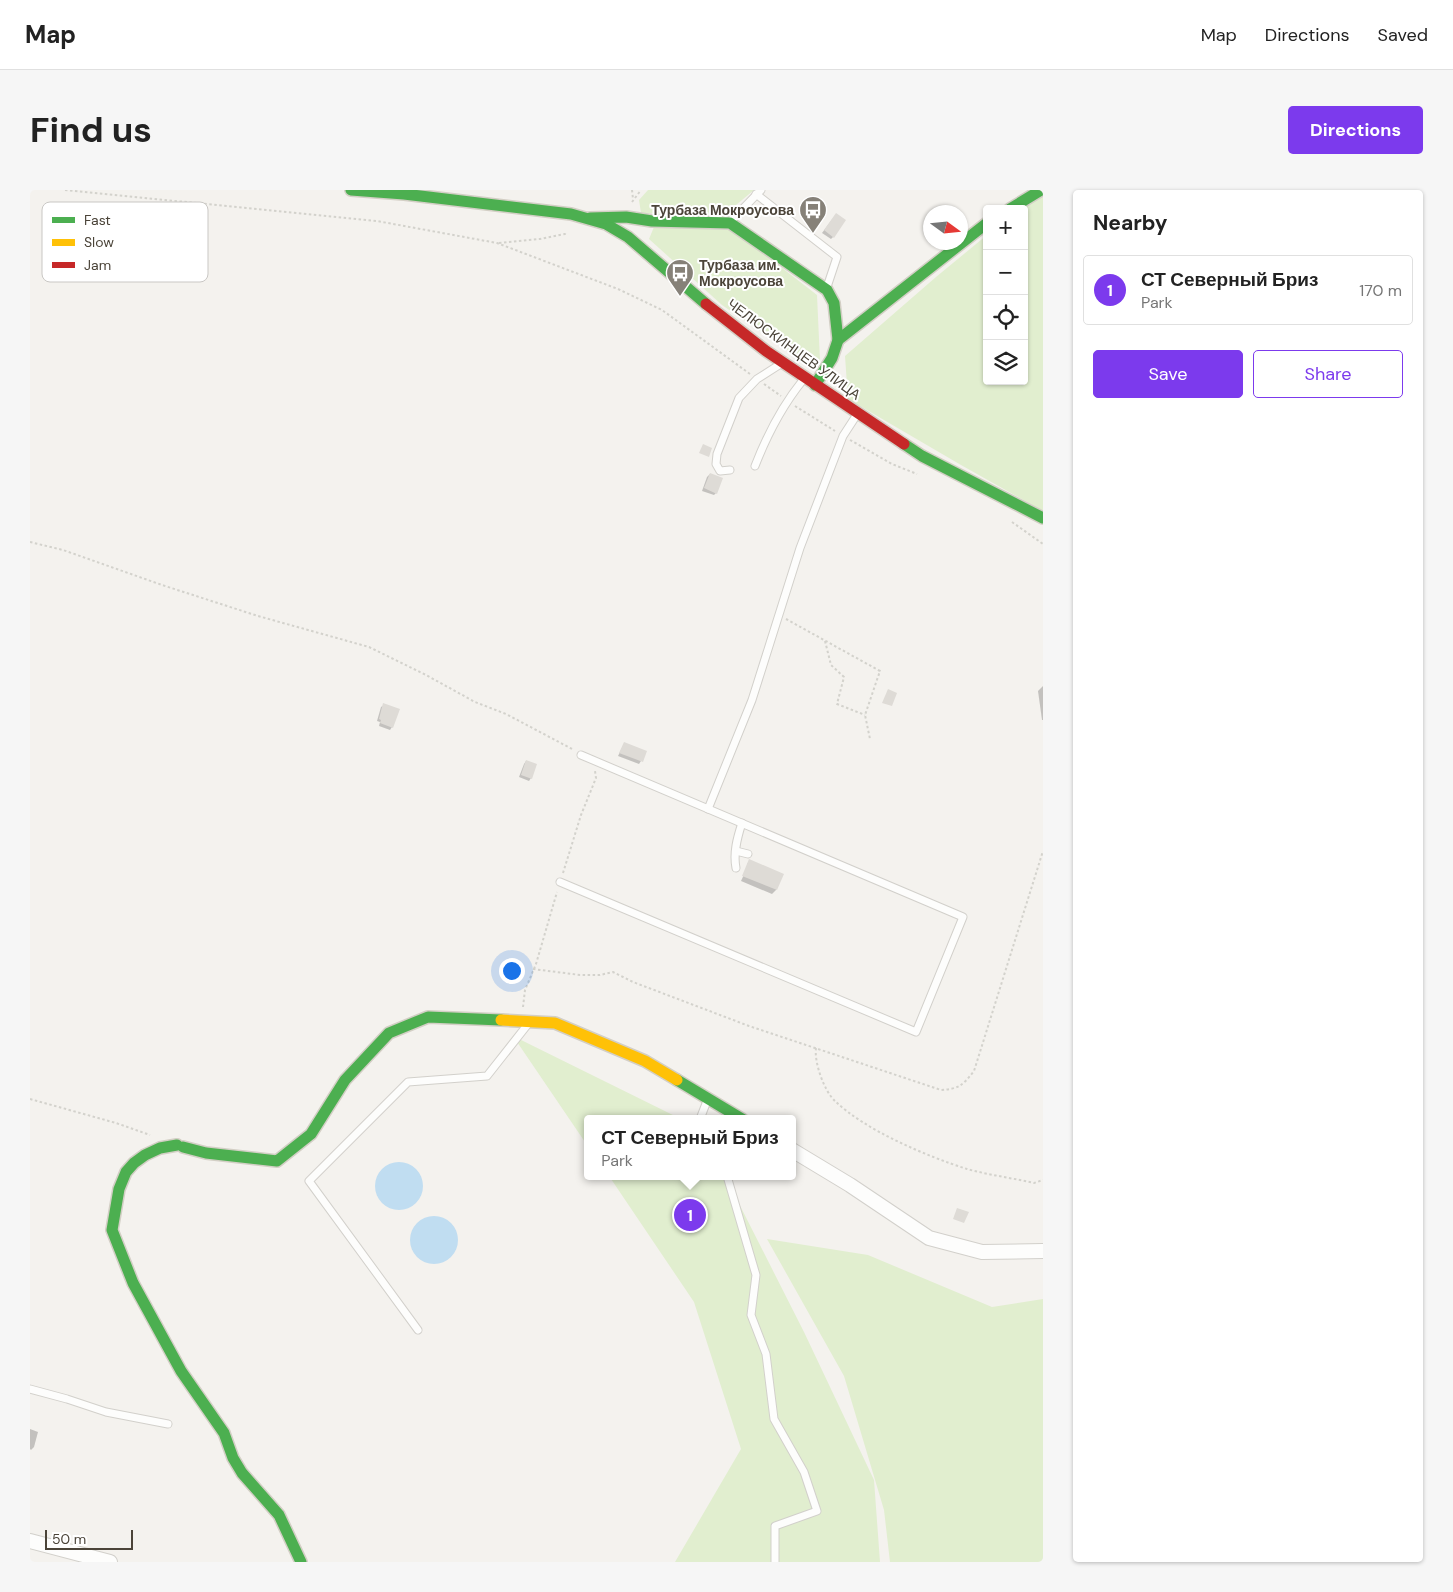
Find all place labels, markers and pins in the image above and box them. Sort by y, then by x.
bus stop icon: Турбаза Мокроусова [798,195,828,234]
place label: Турбаза Мокроусова [651,201,794,219]
place label: Турбаза им. Мокроусова [699,256,783,290]
bus stop icon: Турбаза им. Мокроусова [665,258,695,297]
pin: 1 [674,1196,706,1234]

